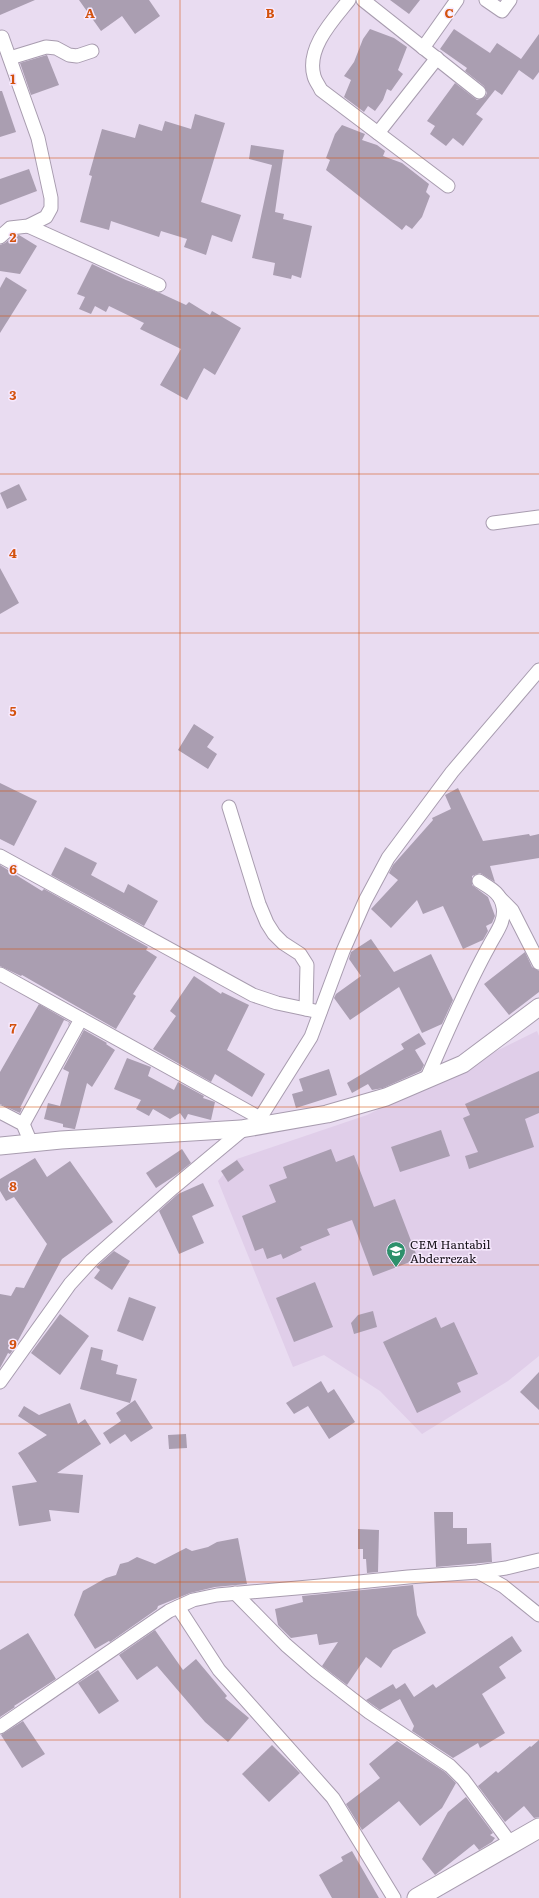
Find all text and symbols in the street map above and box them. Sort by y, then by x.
text: A [85,3,95,22]
text: B [266,3,275,22]
text: C [444,3,454,22]
text: 1 [10,69,16,88]
text: 2 [10,227,17,246]
text: 3 [9,385,17,404]
text: 4 [9,543,17,562]
text: 5 [9,701,17,720]
text: 6 [9,859,17,878]
text: 7 [9,1018,17,1037]
text: 8 [9,1176,17,1195]
place label: CEM Hantabil Abderrezak [410,1235,491,1267]
school or university icon: CEM Hantabil Abderrezak [385,1240,407,1268]
text: 9 [9,1334,17,1353]

